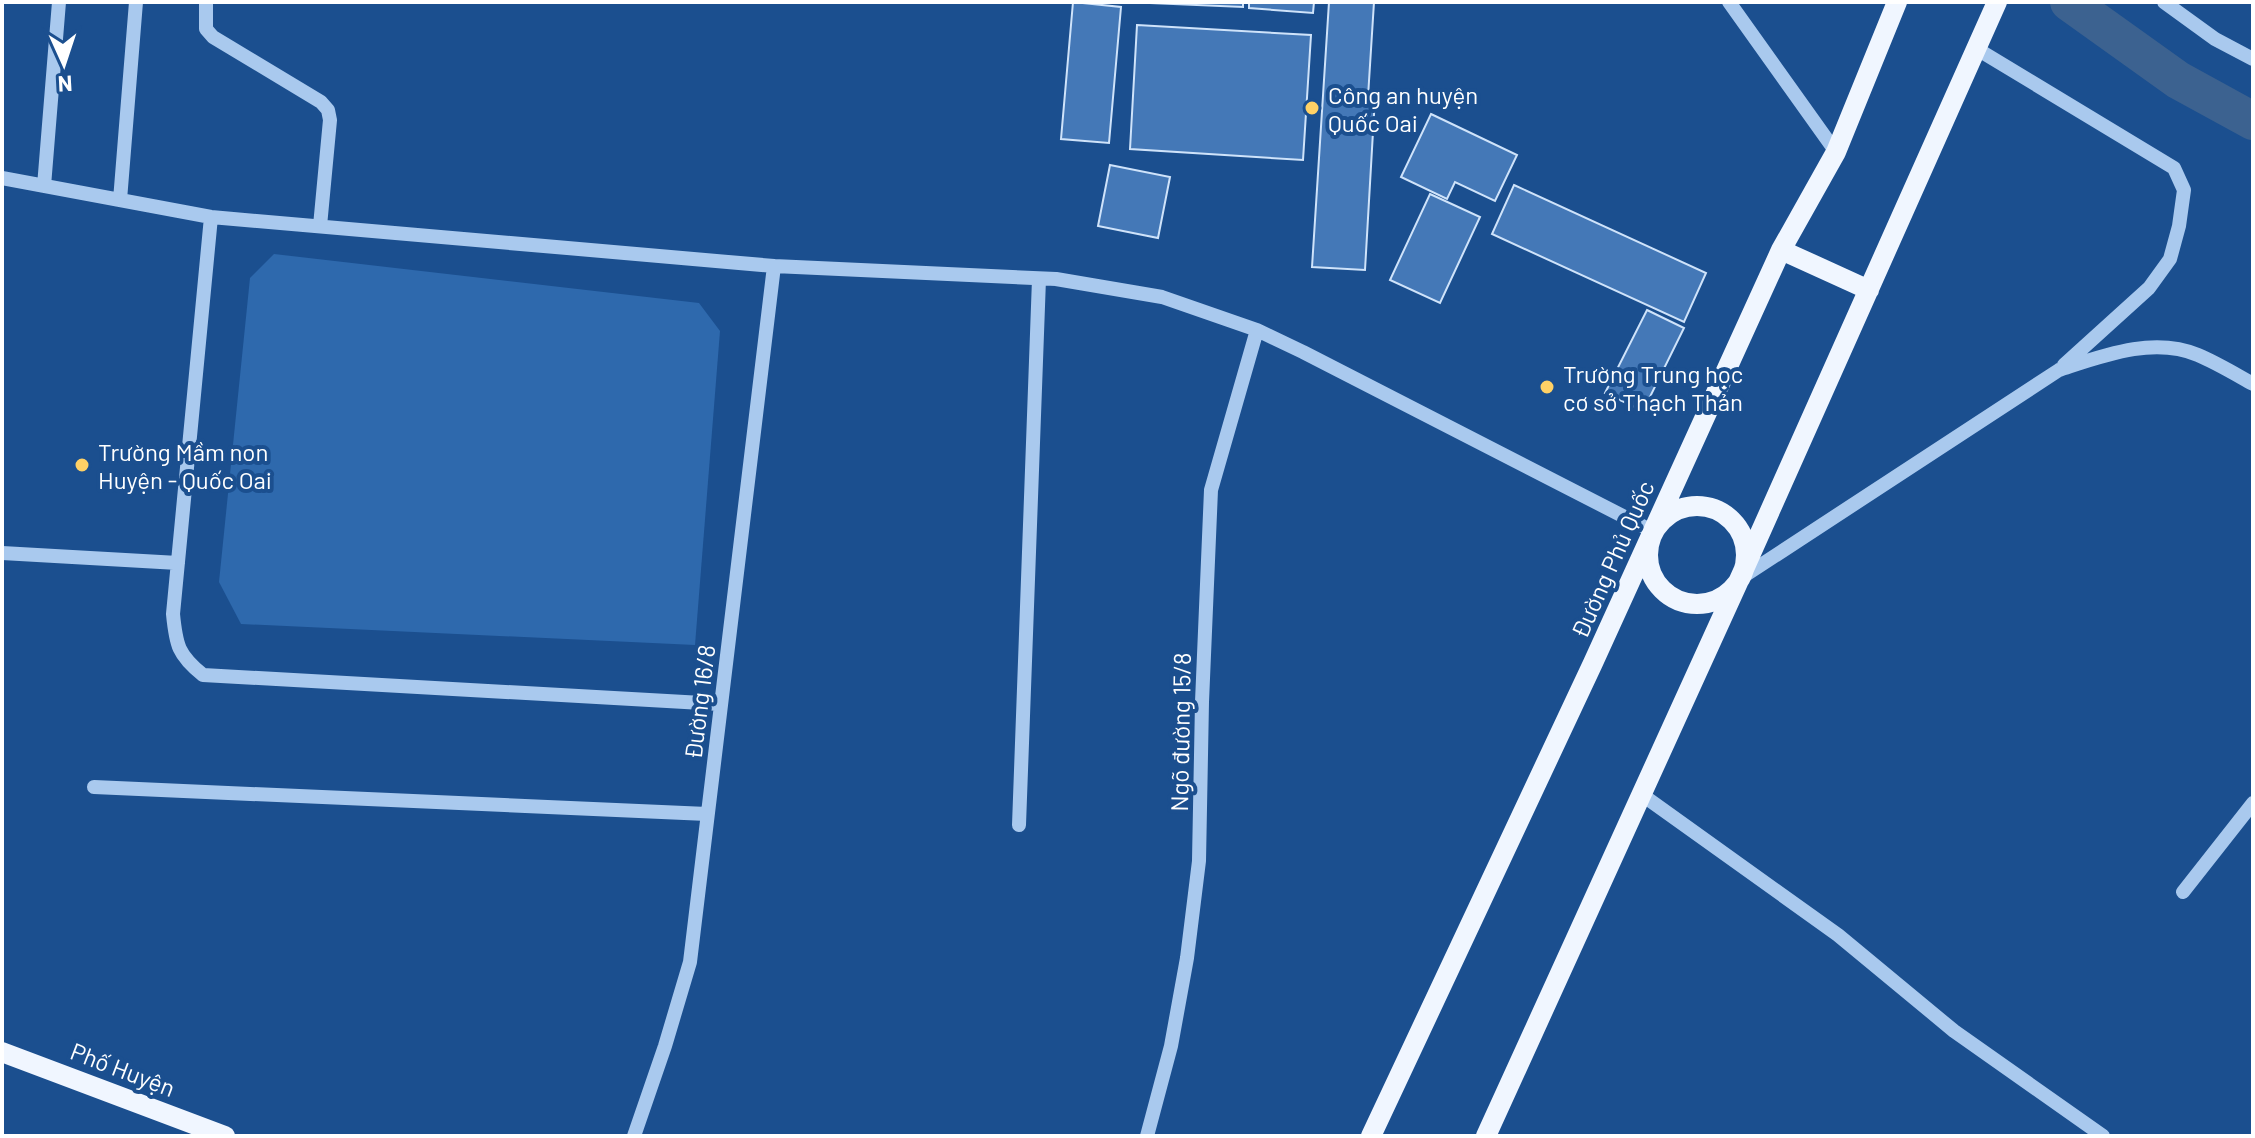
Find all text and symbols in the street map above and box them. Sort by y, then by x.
north arrow [24,24,104,104]
text: N [57,72,73,98]
place label: Công an huyện Quốc Oai [1328,80,1478,137]
marker: Công an huyện Quốc Oai [1303,99,1321,117]
place label: Trường Trung học cơ sở Thạch Thán [1563,359,1743,416]
marker: Trường Trung học cơ sở Thạch Thán [1538,378,1556,396]
place label: Trường Mầm non Huyện - Quốc Oai [98,437,272,494]
marker: Trường Mầm non Huyện - Quốc Oai [73,456,91,474]
street label: Đường Phủ Quốc [1564,476,1660,642]
street label: Đường 16/8 [678,643,720,761]
street label: Ngõ đường 15/8 [1164,652,1196,812]
street label: Phố Huyện [67,1036,179,1102]

